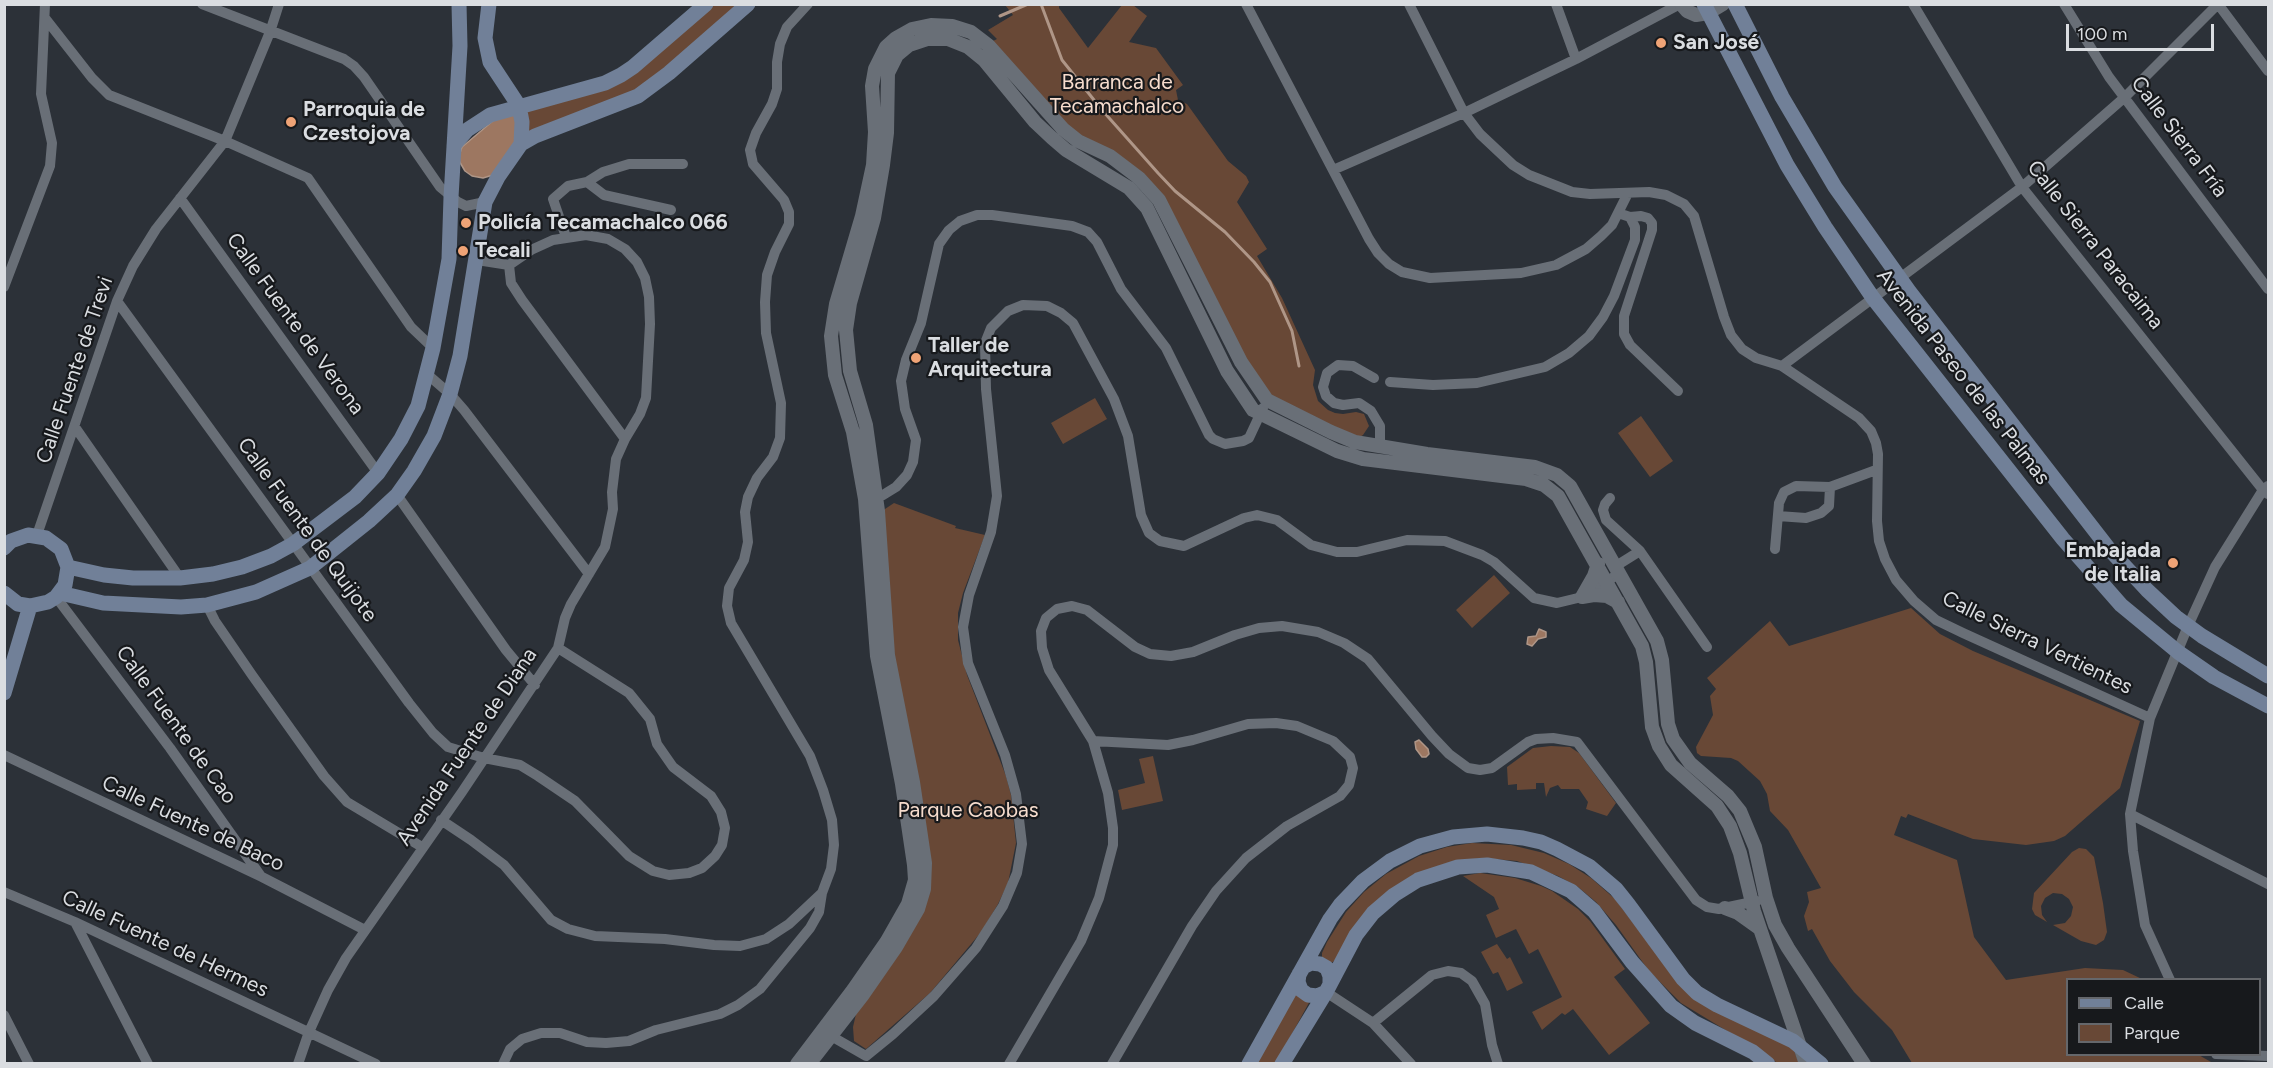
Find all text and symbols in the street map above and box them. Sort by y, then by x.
scale bar [2069,12,2218,50]
text: 100 m [2077,23,2127,45]
place label: San José [1673,30,1759,56]
marker: San José [1654,36,1668,50]
park label: Barranca de Tecamachalco [1050,70,1184,120]
street label: Calle Sierra Fría [2125,72,2233,202]
place label: Parroquia de Czestojova [303,97,425,147]
marker: Parroquia de Czestojova [284,115,298,129]
street label: Calle Sierra Paracaima [2021,156,2169,334]
place label: Policía Tecamachalco 066 [478,210,728,236]
marker: Policía Tecamachalco 066 [459,216,473,230]
street label: Calle Fuente de Verona [221,228,369,420]
place label: Tecali [475,238,531,264]
marker: Tecali [456,244,470,258]
street label: Avenida Paseo de las Palmas [1871,264,2055,490]
street label: Calle Fuente de Trevi [31,273,119,467]
place label: Taller de Arquitectura [928,333,1052,383]
marker: Taller de Arquitectura [909,351,923,365]
street label: Calle Fuente de Quijote [232,433,382,627]
place label: Embajada de Italia [2066,538,2161,588]
marker: Embajada de Italia [2166,556,2180,570]
street label: Calle Sierra Vertientes [1938,586,2136,700]
street label: Calle Fuente de Cao [110,641,242,809]
street label: Avenida Fuente de Diana [391,643,543,851]
street label: Calle Fuente de Baco [98,771,288,877]
park label: Parque Caobas [897,798,1039,824]
street label: Calle Fuente de Hermes [58,885,272,1003]
legend [2066,978,2261,1056]
text: Calle [2124,992,2164,1014]
text: Parque [2124,1022,2180,1044]

